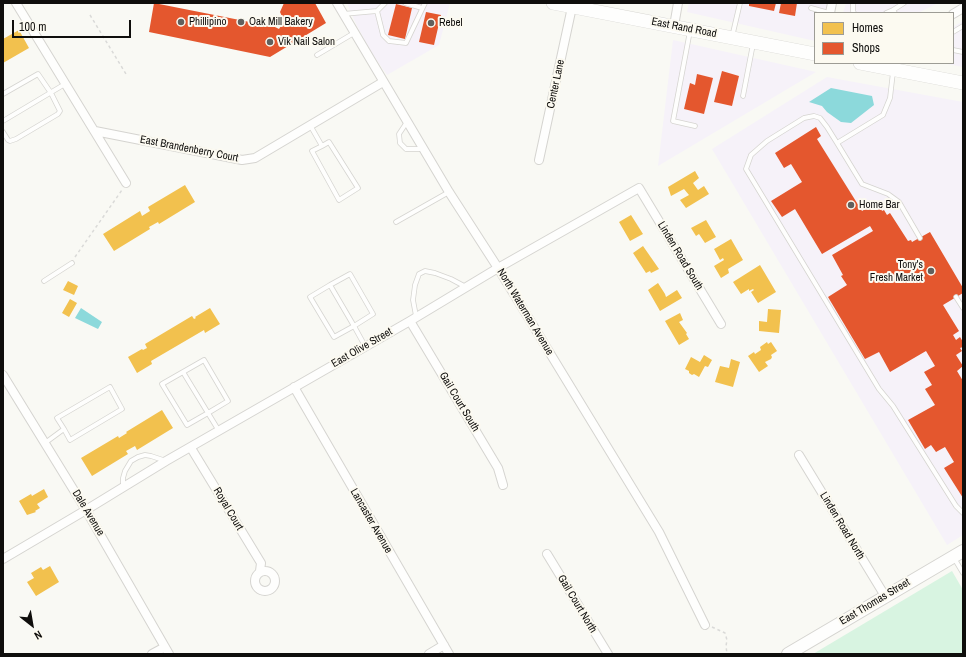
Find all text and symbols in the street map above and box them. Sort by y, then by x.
scale bar [14,12,133,38]
legend [814,12,954,64]
place label: Phillipino [189,15,227,29]
place label: Oak Mill Bakery [249,15,313,29]
street label: East Rand Road [650,15,718,41]
place label: Rebel [439,16,463,30]
marker: Phillipino [176,17,186,27]
marker: Oak Mill Bakery [236,17,246,27]
marker: Rebel [426,18,436,28]
text: 100 m [19,19,46,35]
text: Homes [852,20,883,36]
place label: Vik Nail Salon [278,35,335,49]
marker: Vik Nail Salon [265,37,275,47]
text: Shops [852,40,880,56]
street label: Center Lane [544,58,568,110]
street label: East Brandenberry Court [139,133,239,165]
place label: Home Bar [859,198,900,212]
marker: Home Bar [846,200,856,210]
street label: Linden Road South [654,219,706,293]
place label: Tony's Fresh Market [870,258,923,284]
street label: North Waterman Avenue [494,266,556,358]
marker: Tony's Fresh Market [926,266,936,276]
street label: East Olive Street [329,325,395,371]
street label: Gail Court South [436,370,482,434]
street label: Royal Court [210,485,246,533]
street label: Lancaster Avenue [347,486,395,556]
street label: Dale Avenue [69,488,107,538]
street label: Linden Road North [817,490,867,562]
street label: Gail Court North [554,572,600,636]
street label: East Thomas Street [837,576,913,628]
north arrow [12,605,52,645]
text: N [32,628,45,643]

